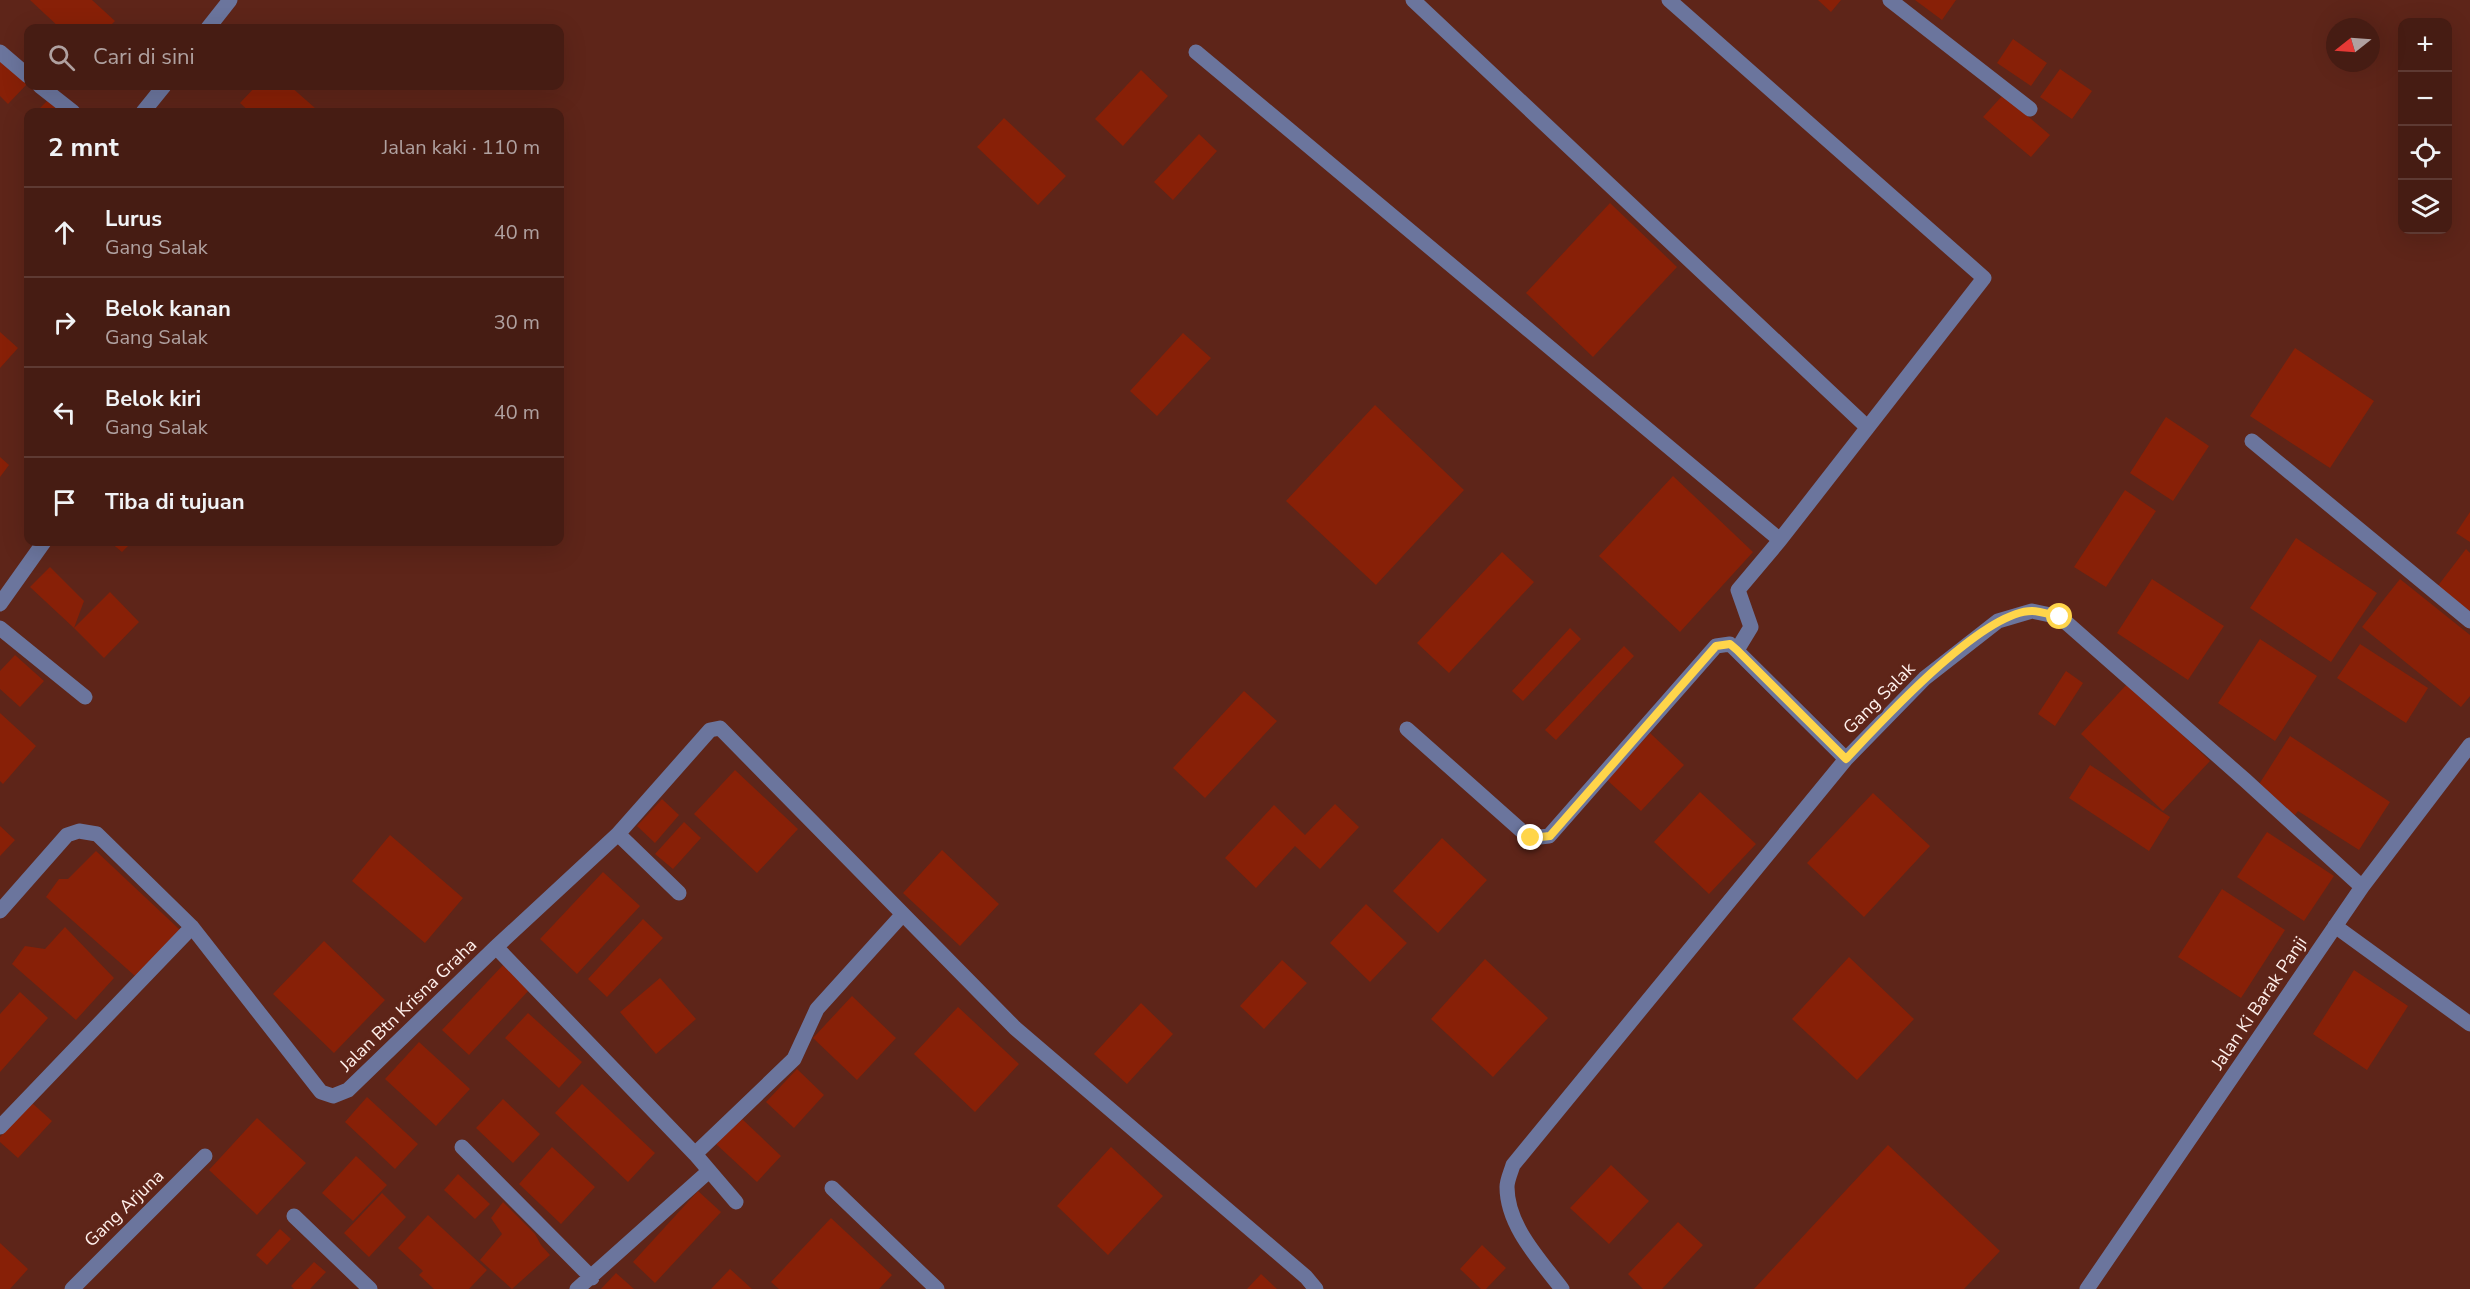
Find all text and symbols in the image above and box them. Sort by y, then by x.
north arrow [2326,18,2380,72]
map controls [2398,18,2452,234]
button: + [2398,18,2452,72]
search box [24,24,564,90]
icon: search [45,41,78,74]
text: Cari di sini [93,42,195,72]
button: − [2398,72,2452,126]
button: locate [2398,126,2452,180]
text: 2 mnt [48,130,119,165]
text: Jalan kaki · 110 m [382,134,540,161]
button: layers [2398,180,2452,234]
text: Lurus [105,204,162,234]
icon: ahead [48,216,81,249]
text: 40 m [494,219,540,246]
text: Gang Salak [105,234,208,261]
text: Belok kanan [105,294,231,324]
icon: right [48,306,81,339]
text: 30 m [494,309,540,336]
text: Gang Salak [105,324,208,351]
text: Belok kiri [105,384,201,414]
icon: left [48,396,81,429]
text: 40 m [494,399,540,426]
text: Gang Salak [105,414,208,441]
icon: arrive [48,486,81,519]
text: Tiba di tujuan [105,487,245,517]
route start [2046,603,2072,629]
street label: Gang Salak [1838,656,1921,739]
route end [1517,824,1543,850]
street label: Jalan Ki Barak Panji [2205,932,2312,1075]
street label: Jalan Btn Krisna Graha [333,933,482,1078]
street label: Gang Arjuna [79,1164,169,1252]

